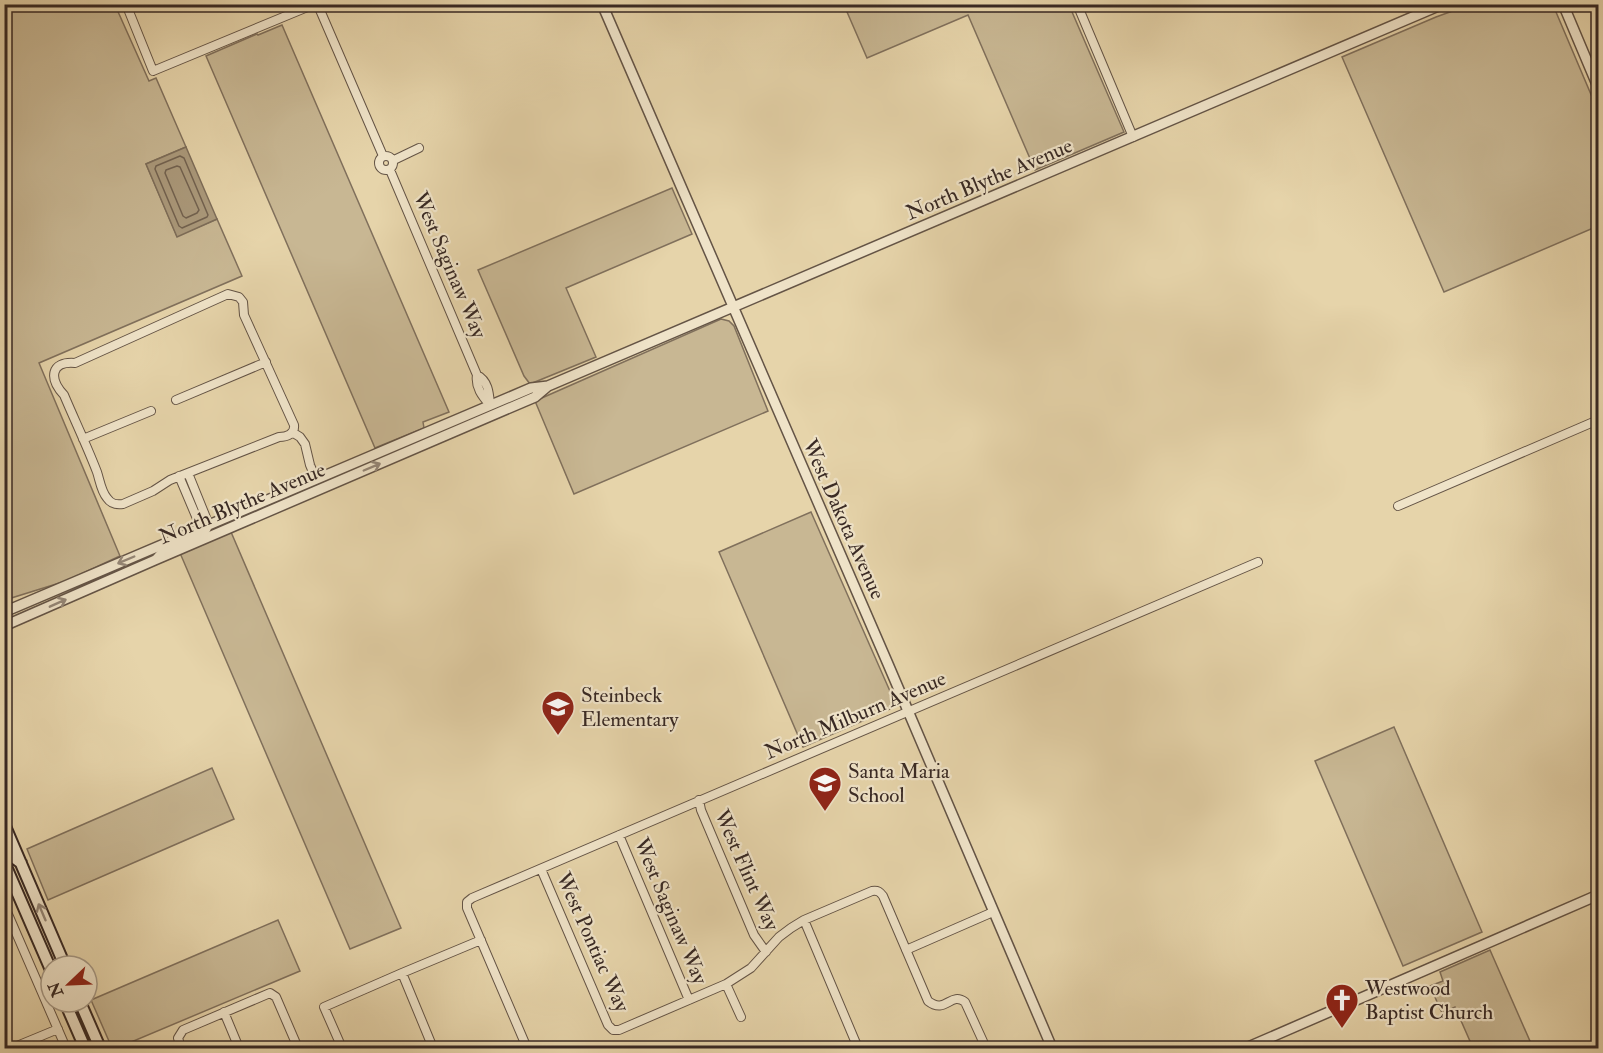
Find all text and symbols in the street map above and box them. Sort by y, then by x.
street label: North Blythe Avenue [902,132,1077,227]
street label: West Saginaw Way [406,187,493,343]
street label: West Dakota Avenue [796,434,891,604]
street label: North Blythe Avenue [155,456,330,551]
one-way arrow [362,461,381,472]
one-way arrow [118,555,136,566]
one-way arrow [49,596,67,607]
street label: North Milburn Avenue [760,665,950,766]
place label: Steinbeck Elementary [581,682,679,733]
school or university icon: Steinbeck Elementary [540,689,576,736]
place label: Santa Maria School [848,758,950,809]
school or university icon: Santa Maria School [807,765,843,812]
street label: West Flint Way [707,804,786,936]
street label: West Saginaw Way [627,833,714,989]
street label: West Pontiac Way [549,867,636,1017]
one-way arrow [36,904,47,922]
north arrow [39,954,99,1014]
place label: Westwood Baptist Church [1364,975,1493,1026]
text: N [44,978,69,1001]
church icon: Westwood Baptist Church [1324,982,1360,1029]

